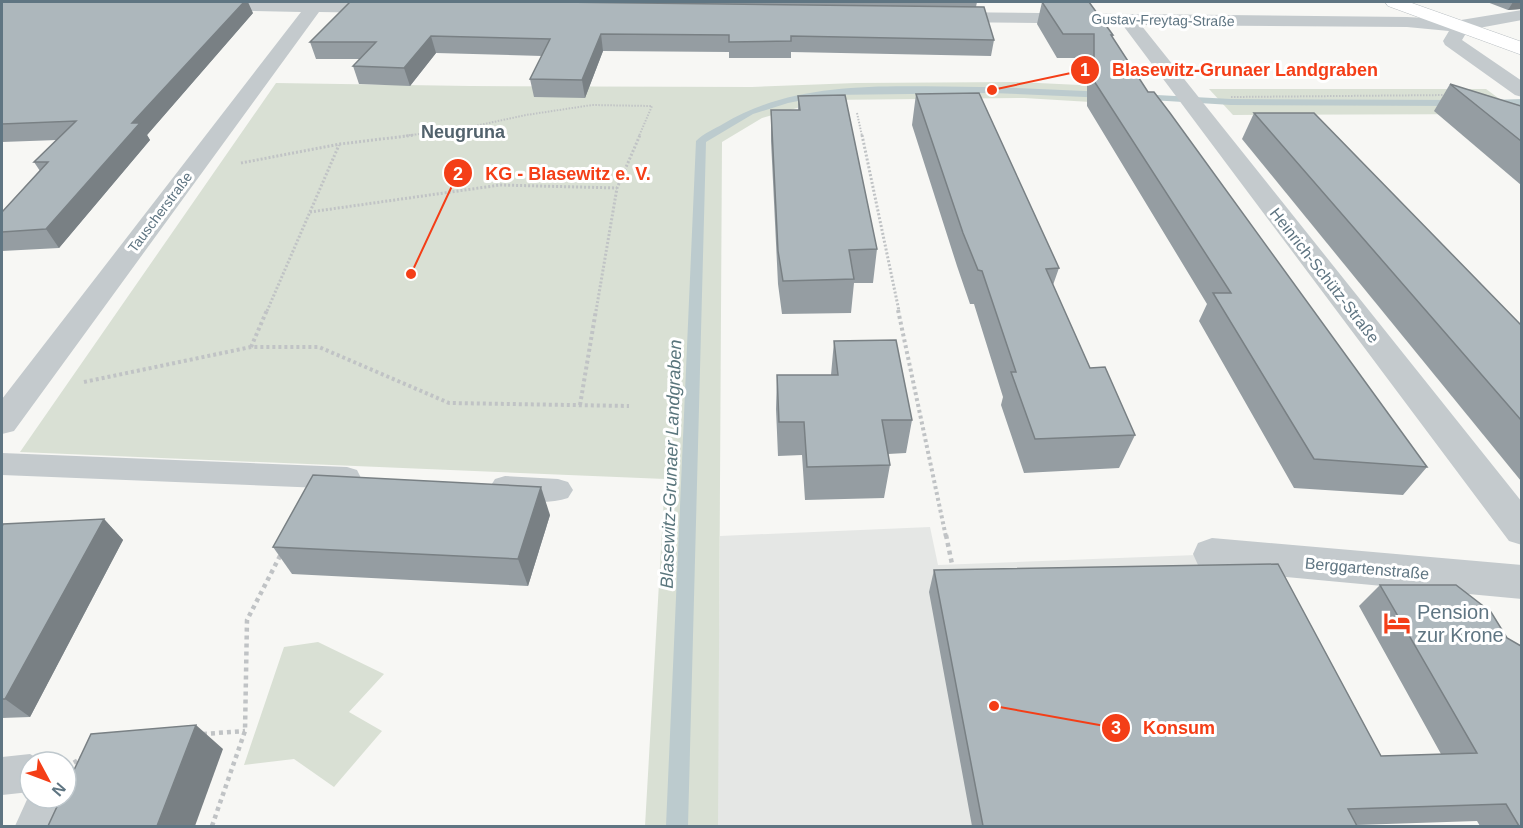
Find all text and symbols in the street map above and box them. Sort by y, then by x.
street label: Gustav-Freytag-Straße [1091,11,1235,29]
callout: Blasewitz‐Grunaer Landgraben [1070,52,1390,88]
text: 1 [1080,60,1090,80]
text: Blasewitz‐Grunaer Landgraben [1112,60,1378,80]
district label: Neugruna [421,122,506,142]
callout: KG - Blasewitz e. V. [443,155,662,191]
text: 2 [453,164,463,184]
text: KG - Blasewitz e. V. [485,164,651,184]
street label: Tauscherstraße [125,168,196,255]
street label: Heinrich-Schütz-Straße [1267,205,1383,346]
water label: Blasewitz‐Grunaer Landgraben [657,339,685,589]
street label: Berggartenstraße [1304,555,1430,582]
place label: Pension zur Krone [1417,601,1504,646]
hotel icon: Pension zur Krone [1382,608,1412,638]
callout: Konsum [1101,710,1227,746]
text: 3 [1111,718,1121,738]
text: Konsum [1143,718,1215,738]
north arrow [18,750,78,810]
text: N [49,780,69,799]

